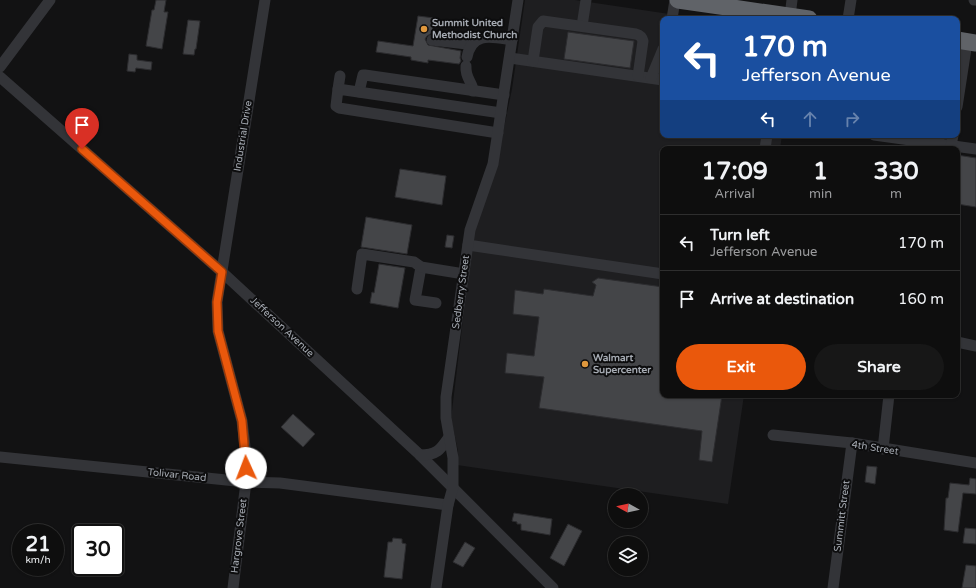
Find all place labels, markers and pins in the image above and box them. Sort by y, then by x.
place label: Summit United Methodist Church [432,17,517,41]
marker: Summit United Methodist Church [419,24,429,34]
pin [65,108,99,149]
place label: Walmart Supercenter [593,352,651,376]
marker: Walmart Supercenter [580,359,590,369]

